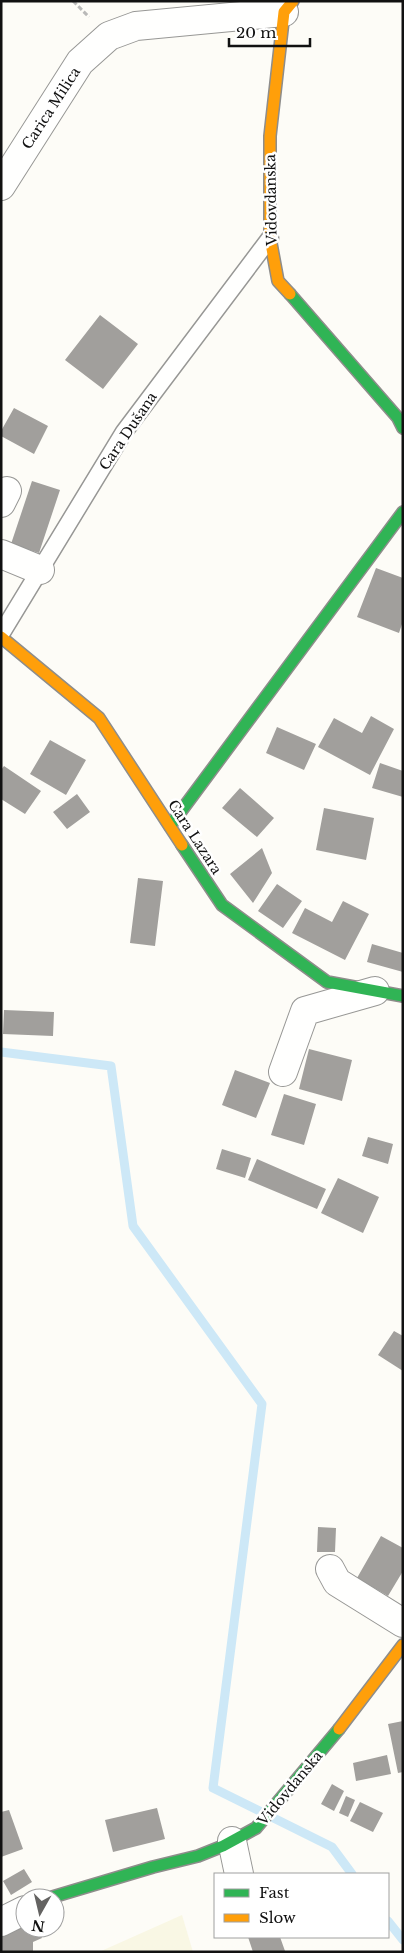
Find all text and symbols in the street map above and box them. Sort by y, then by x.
scale bar [229,15,310,47]
text: 20 m [236,23,276,42]
street label: Carica Milica [18,63,84,152]
street label: Vidovdanska [261,154,281,247]
street label: Cara Dušana [95,388,161,474]
street label: Cara Lazara [164,796,226,878]
street label: Vidovdanska [253,1747,327,1830]
legend [214,1873,389,1938]
text: Fast [259,1883,290,1902]
north arrow [15,1888,65,1938]
text: Slow [259,1908,296,1927]
text: N [30,1916,46,1936]

